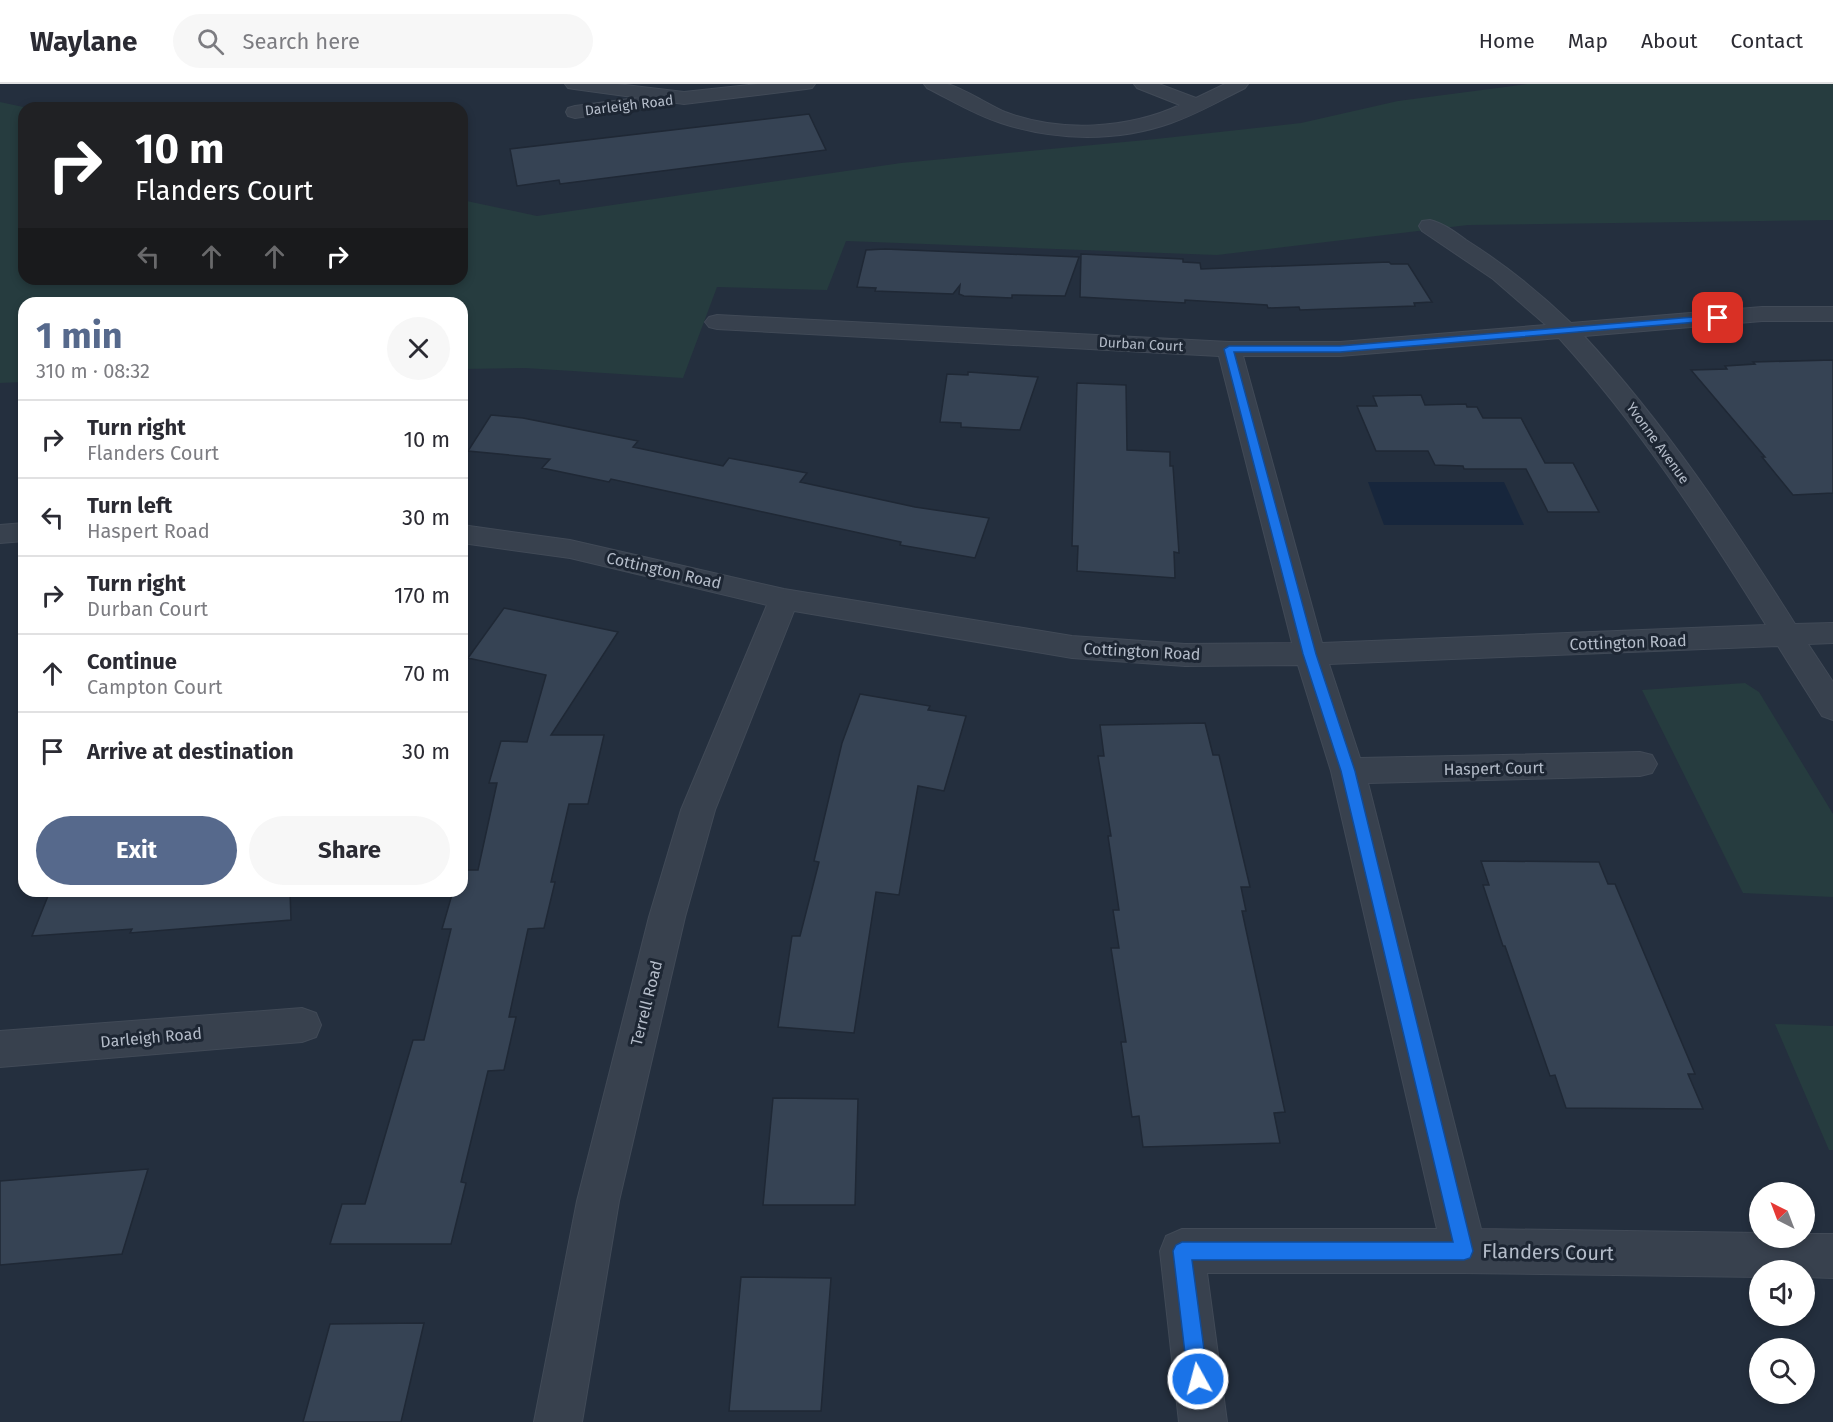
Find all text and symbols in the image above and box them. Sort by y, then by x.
search box [173,14,593,68]
text: Waylane [30,25,137,58]
icon: search [194,25,227,58]
text: Search here [242,28,360,55]
text: Home [1479,28,1535,54]
text: Map [1568,28,1608,54]
text: About [1641,28,1698,54]
text: Contact [1731,28,1803,54]
street label: Darleigh Road [584,92,674,119]
text: 10 m [135,124,225,174]
icon: right [36,126,114,204]
text: Flanders Court [135,175,313,207]
icon: left [132,240,165,273]
icon: ahead [195,240,228,273]
icon: ahead [258,240,291,273]
icon: right [321,240,354,273]
pin [1692,292,1743,343]
icon: arrive [1701,301,1734,334]
text: 1 min [36,314,123,358]
button: close [387,317,450,380]
street label: Durban Court [1098,334,1185,355]
text: 310 m · 08:32 [36,359,150,383]
street label: Yvonne Avenue [1622,399,1693,487]
text: Turn right [87,414,186,441]
icon: right [36,423,69,456]
text: 10 m [404,426,450,453]
text: Flanders Court [87,441,219,465]
text: Turn left [87,492,172,519]
icon: left [36,501,69,534]
text: 30 m [402,504,450,531]
text: Haspert Road [87,519,210,543]
street label: Cottington Road [605,548,723,593]
text: Turn right [87,570,186,597]
icon: right [36,579,69,612]
text: 170 m [394,582,450,609]
text: Durban Court [87,597,208,621]
street label: Cottington Road [1569,631,1687,654]
street label: Cottington Road [1083,639,1201,664]
text: Continue [87,648,177,675]
icon: ahead [36,657,69,690]
text: 70 m [404,660,450,687]
text: Campton Court [87,675,223,699]
icon: arrive [36,735,69,768]
text: Arrive at destination [87,738,294,765]
text: 30 m [402,738,450,765]
street label: Haspert Court [1444,758,1545,779]
button: Exit [36,816,237,885]
button: Share [249,816,450,885]
street label: Terrell Road [627,959,666,1048]
street label: Darleigh Road [100,1024,203,1051]
north arrow [1749,1182,1815,1248]
map controls [1749,1182,1815,1404]
street label: Flanders Court [1482,1239,1615,1265]
button: sound [1749,1260,1815,1326]
button: search [1749,1338,1815,1404]
position arrow [1166,1347,1230,1411]

